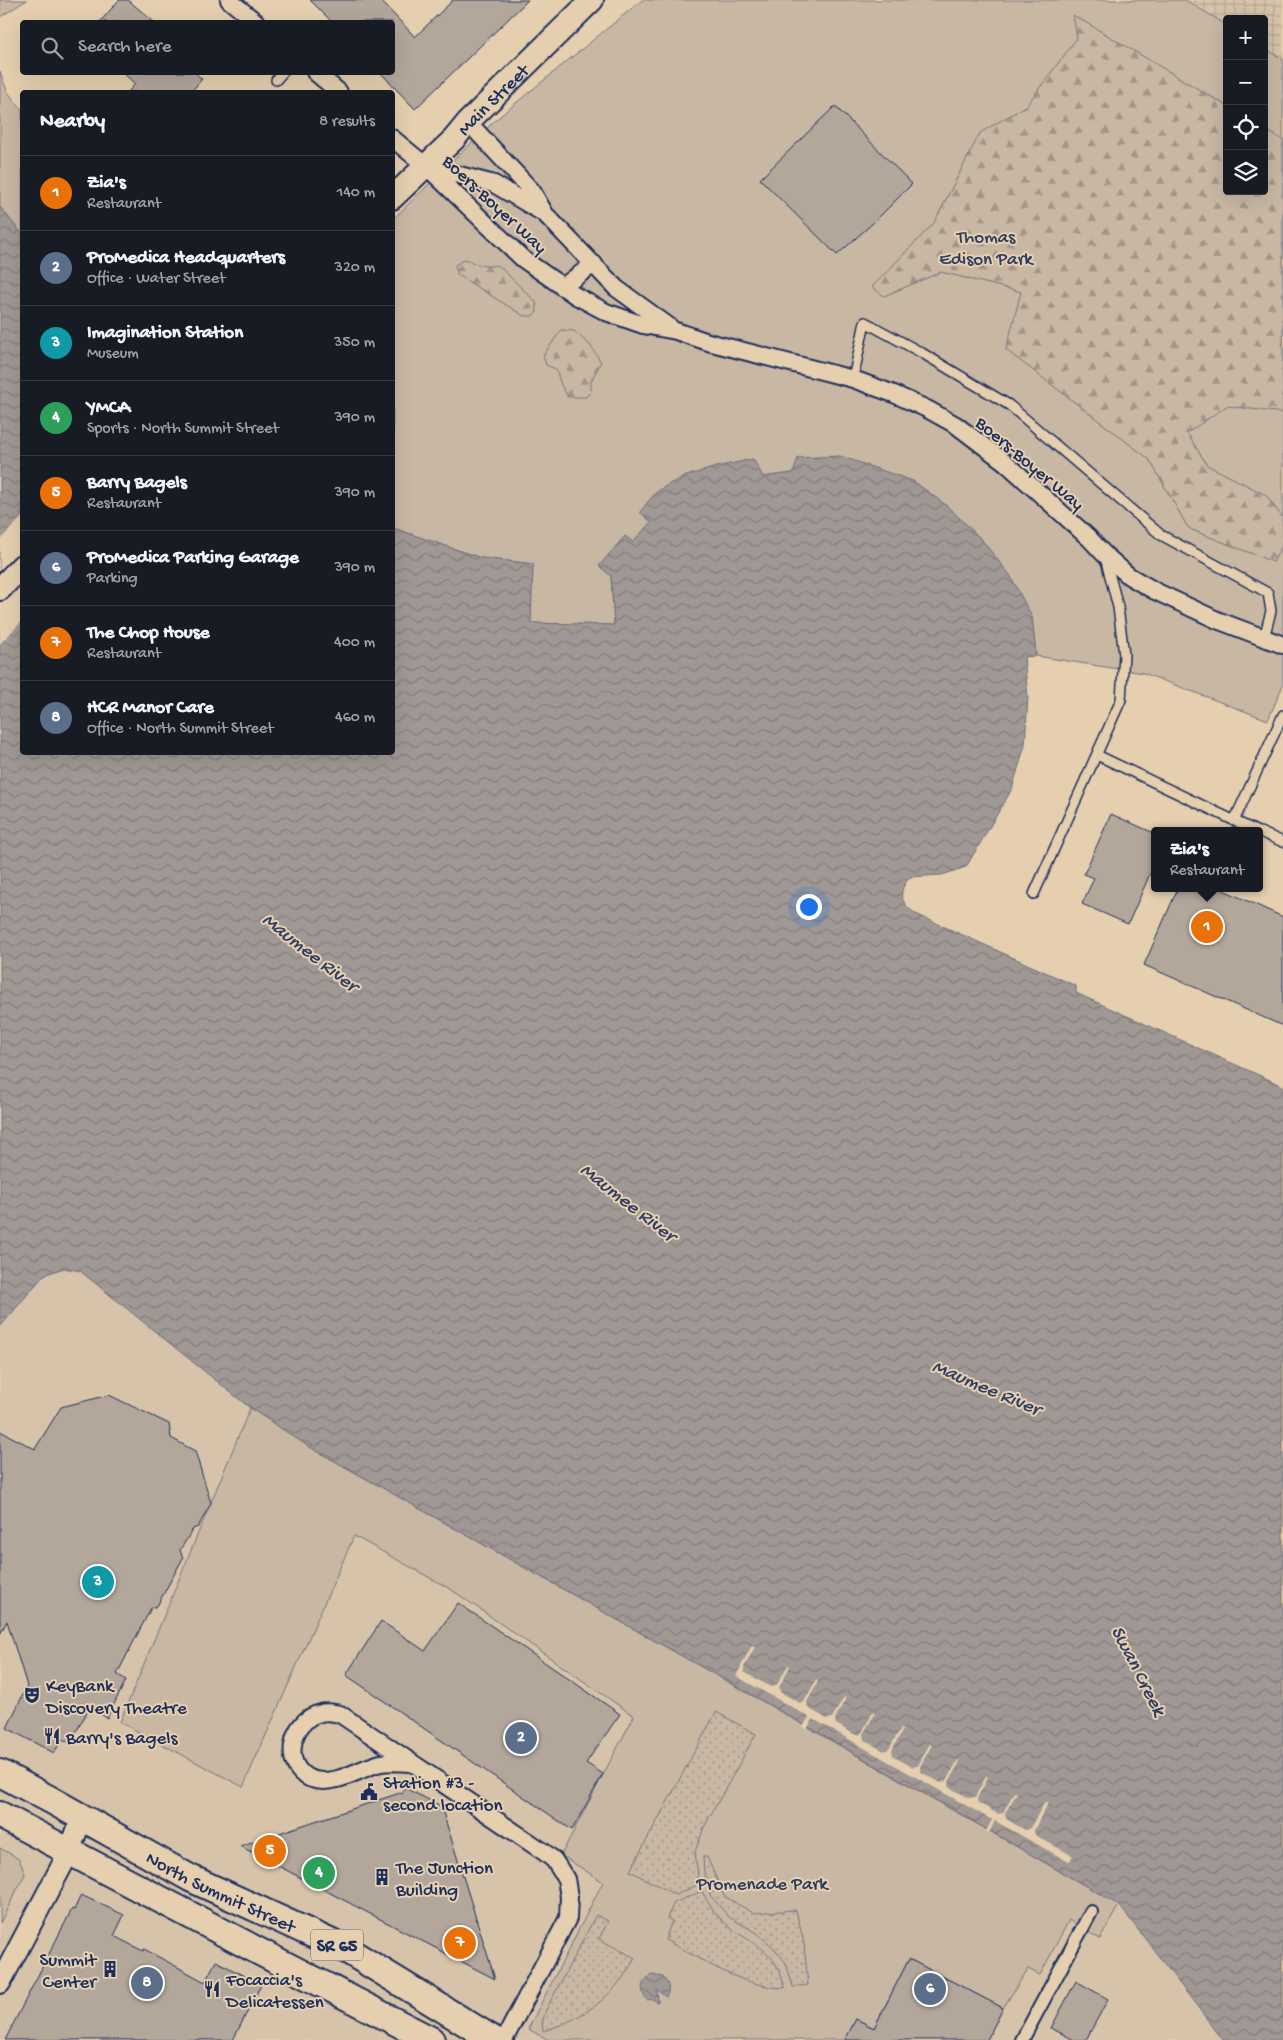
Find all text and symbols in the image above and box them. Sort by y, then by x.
map controls [1223,15,1268,195]
button: + [1223,15,1268,60]
search box [20,20,395,75]
icon: search [38,34,66,62]
text: Search here [78,36,172,59]
street label: Main Street [454,59,537,141]
button: − [1223,60,1268,105]
button: locate [1223,105,1268,150]
text: Nearby [40,110,105,135]
text: 8 results [319,113,375,132]
street label: Boers-Boyer Way [436,150,551,260]
button: layers [1223,150,1268,195]
text: Zia's [87,172,126,195]
text: 1 [53,184,59,203]
text: 140 m [337,184,375,203]
text: Restaurant [87,195,161,214]
park label: Thomas Edison Park [939,227,1034,272]
text: ProMedica Headquarters [87,247,285,270]
text: 2 [52,259,60,278]
text: 320 m [335,259,375,278]
text: Office · Water Street [87,270,226,289]
text: Imagination Station [87,322,243,345]
text: 3 [52,334,60,353]
text: 350 m [334,334,375,353]
text: Museum [87,345,139,364]
text: YMCA [87,397,131,420]
text: 4 [52,409,60,428]
text: 390 m [334,409,375,428]
street label: Boers-Boyer Way [969,412,1088,517]
text: Sports · North Summit Street [87,420,279,439]
text: Barry Bagels [87,472,187,495]
text: 5 [52,484,60,503]
text: 390 m [334,484,375,503]
text: Restaurant [87,495,161,514]
text: ProMedica Parking Garage [87,547,299,570]
text: 6 [52,559,60,578]
text: 390 m [334,559,375,578]
text: Parking [87,570,138,589]
text: The Chop House [87,622,209,645]
text: 7 [52,634,60,653]
text: 400 m [334,634,375,653]
text: Restaurant [87,645,161,664]
text: HCR Manor Care [87,697,214,720]
text: 8 [52,709,60,728]
text: 460 m [335,709,375,728]
text: Office · North Summit Street [87,720,274,739]
popup [1151,827,1263,892]
text: Zia's [1170,839,1209,862]
text: Restaurant [1170,862,1244,881]
your location [796,894,822,920]
pin: 1 [1191,908,1223,946]
water label: Maumee River [256,909,364,1001]
water label: Maumee River [574,1159,682,1251]
water label: Maumee River [928,1356,1047,1424]
pin: 3 [82,1563,114,1601]
water label: Swan Creek [1104,1623,1170,1722]
place label: KeyBank Discovery Theatre [44,1676,187,1721]
theatre icon: KeyBank Discovery Theatre [22,1685,42,1705]
pin: 2 [505,1719,537,1757]
restaurant icon: Barry's Bagels [42,1726,62,1746]
place label: Barry's Bagels [65,1728,178,1751]
place label: Station #3 - second location [383,1773,503,1818]
public building icon: Station #3 - second location [359,1782,379,1802]
pin: 5 [254,1832,286,1870]
street label: North Summit Street [141,1848,300,1941]
pin: 4 [303,1854,335,1892]
place label: The Junction Building [395,1858,493,1903]
building icon: The Junction Building [372,1867,392,1887]
park label: Promenade Park [695,1874,829,1897]
pin: 7 [444,1924,476,1962]
road number: SR 65 [311,1930,363,1960]
place label: Summit Center [39,1950,98,1995]
building icon: Summit Center [100,1959,120,1979]
pin: 8 [131,1964,163,2002]
place label: Focaccia's Delicatessen [224,1970,324,2015]
pin: 6 [914,1970,946,2008]
restaurant icon: Focaccia's Delicatessen [202,1979,222,1999]

